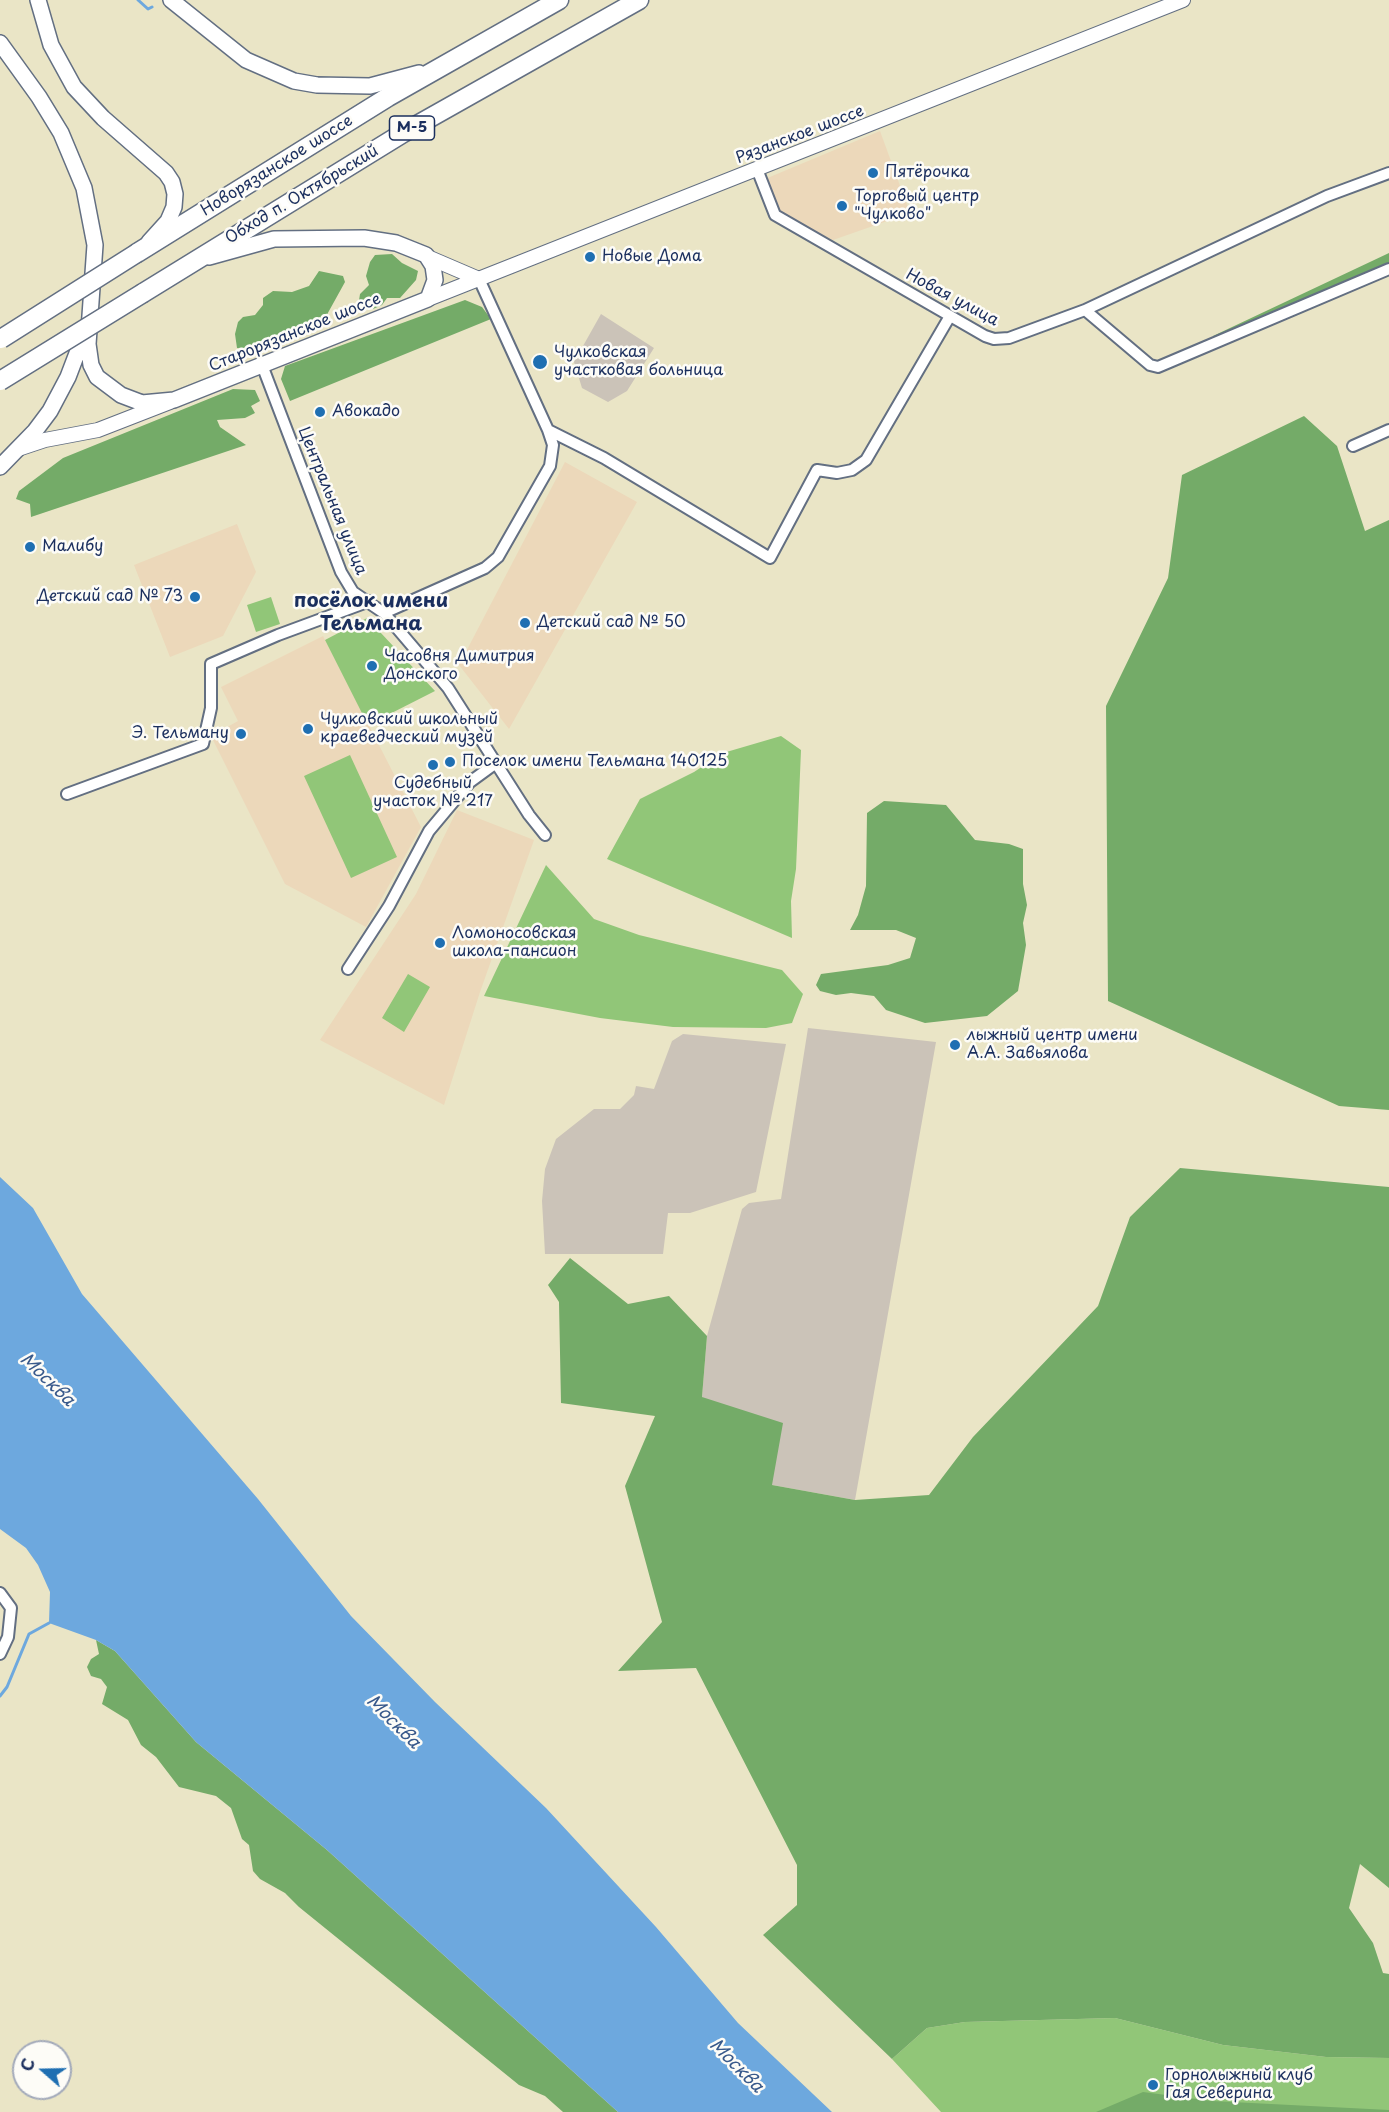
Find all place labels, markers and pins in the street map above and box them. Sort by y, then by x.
place label: Пятёрочка [885,163,970,183]
marker: Пятёрочка [866,166,880,180]
place label: Торговый центр "Чулково" [854,187,979,225]
marker: Торговый центр "Чулково" [835,199,849,213]
place label: Новые Дома [602,247,702,267]
marker: Новые Дома [583,250,597,264]
place label: Чулковская участковая больница [554,343,723,381]
marker: Чулковская участковая больница [531,353,549,371]
place label: Авокадо [332,402,400,422]
marker: Авокадо [313,405,327,419]
place label: Малибу [42,537,103,557]
marker: Малибу [23,540,37,554]
place label: Детский сад № 73 [37,587,183,607]
marker: Детский сад № 73 [188,590,202,604]
place label: Детский сад № 50 [537,613,686,633]
marker: Детский сад № 50 [518,616,532,630]
place label: Часовня Димитрия Донского [384,647,535,685]
marker: Часовня Димитрия Донского [365,659,379,673]
place label: Чулковский школьный краеведческий музей [320,710,498,748]
marker: Чулковский школьный краеведческий музей [301,722,315,736]
place label: Э. Тельману [132,724,229,744]
marker: Э. Тельману [234,727,248,741]
place label: Поселок имени Тельмана 140125 [462,752,727,772]
marker: Поселок имени Тельмана 140125 [443,755,457,769]
marker: Судебный участок № 217 [426,758,440,772]
place label: Судебный участок № 217 [373,774,493,812]
place label: Ломоносовская школа-пансион [452,924,577,962]
marker: Ломоносовская школа-пансион [433,936,447,950]
place label: лыжный центр имени А.А. Завьялова [967,1026,1138,1064]
marker: лыжный центр имени А.А. Завьялова [948,1038,962,1052]
place label: Горнолыжный клуб Гая Северина [1165,2066,1313,2104]
marker: Горнолыжный клуб Гая Северина [1146,2078,1160,2092]

